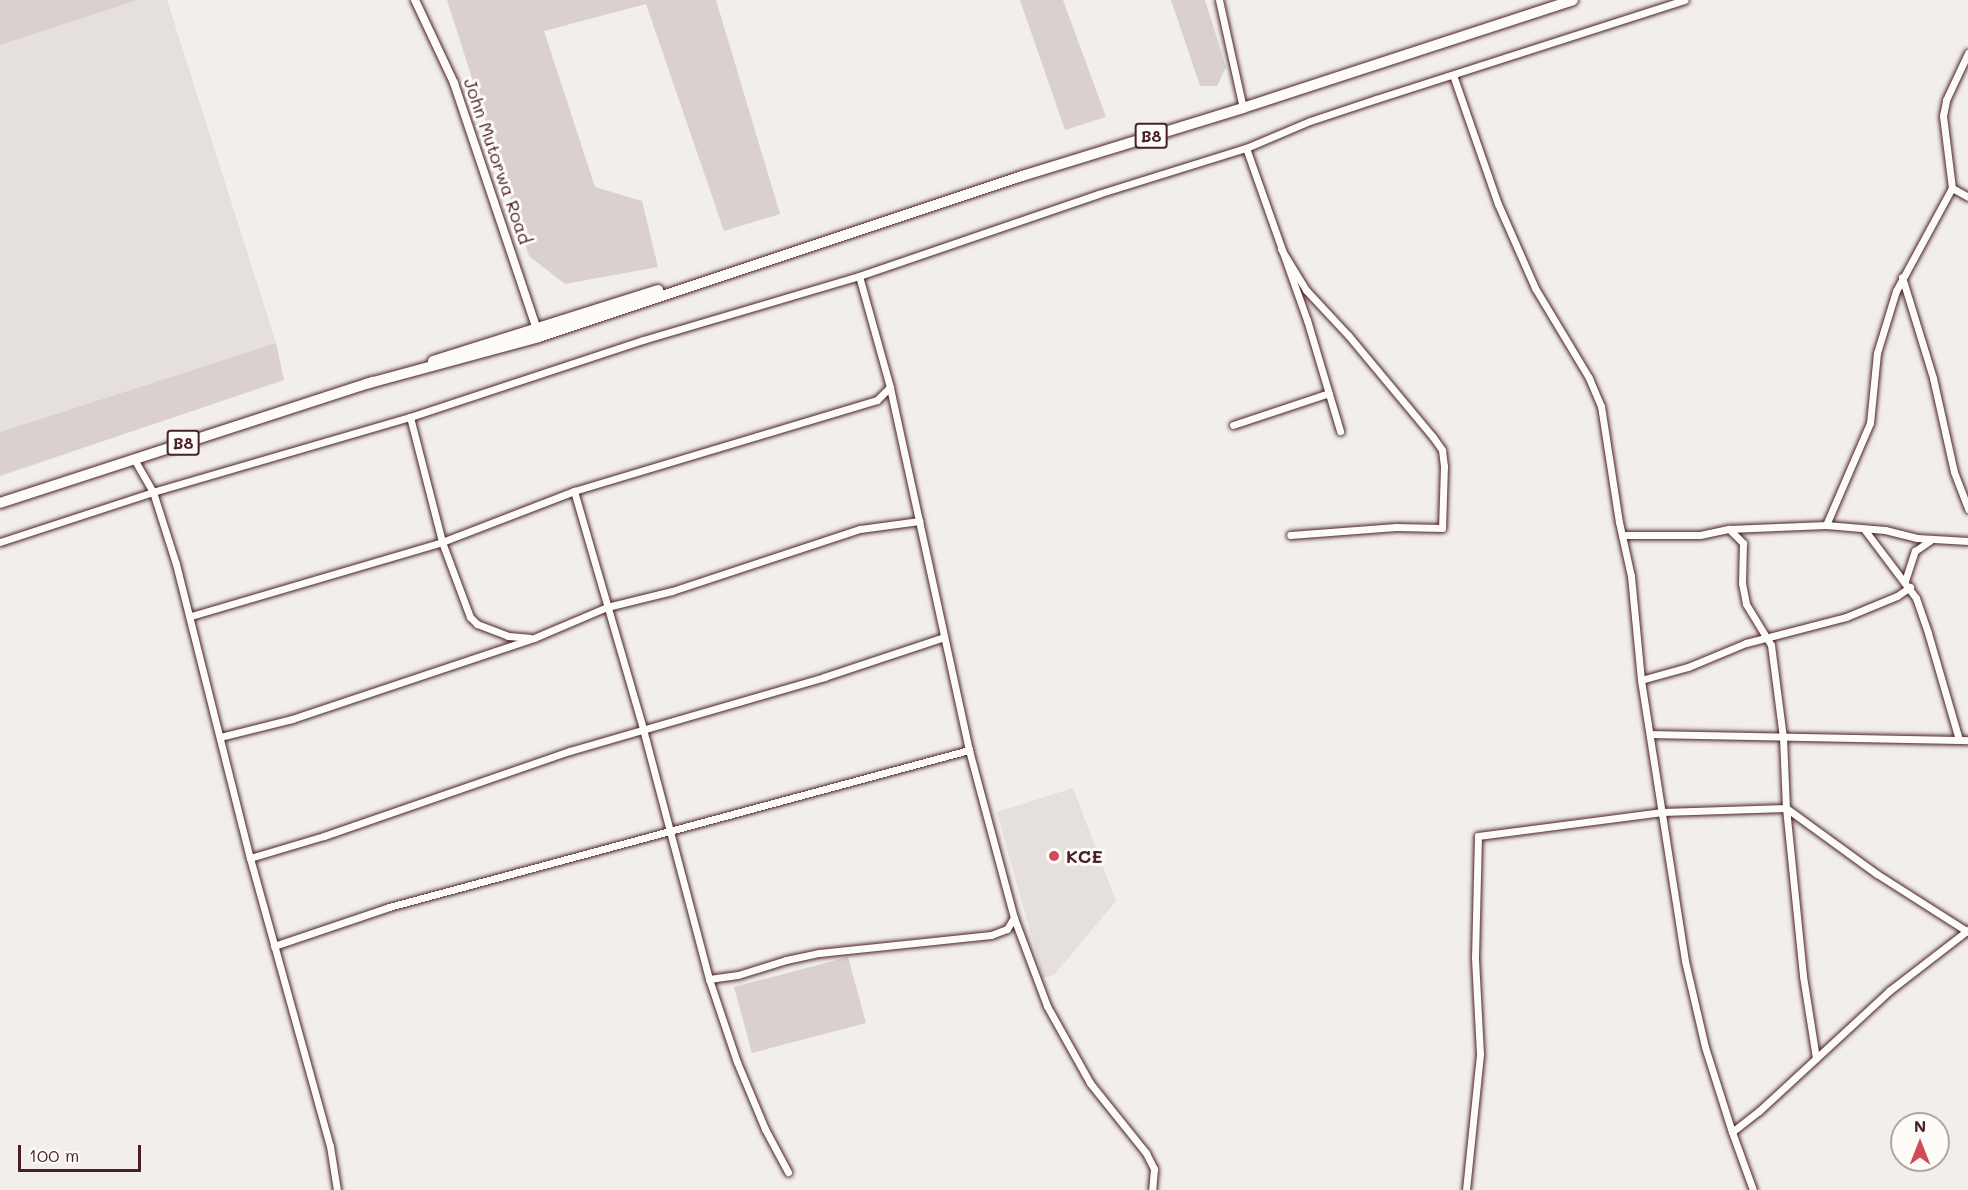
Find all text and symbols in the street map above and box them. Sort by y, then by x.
street label: John Mutorwa Road [459,75,537,247]
road number: B8 [1134,123,1168,149]
road number: B8 [166,430,200,456]
place label: KCE [1066,845,1103,867]
marker: KCE [1047,849,1061,863]
north arrow [1890,1112,1950,1172]
text: N [1914,1115,1926,1136]
scale bar [21,1133,144,1171]
text: 100 m [29,1143,79,1167]

